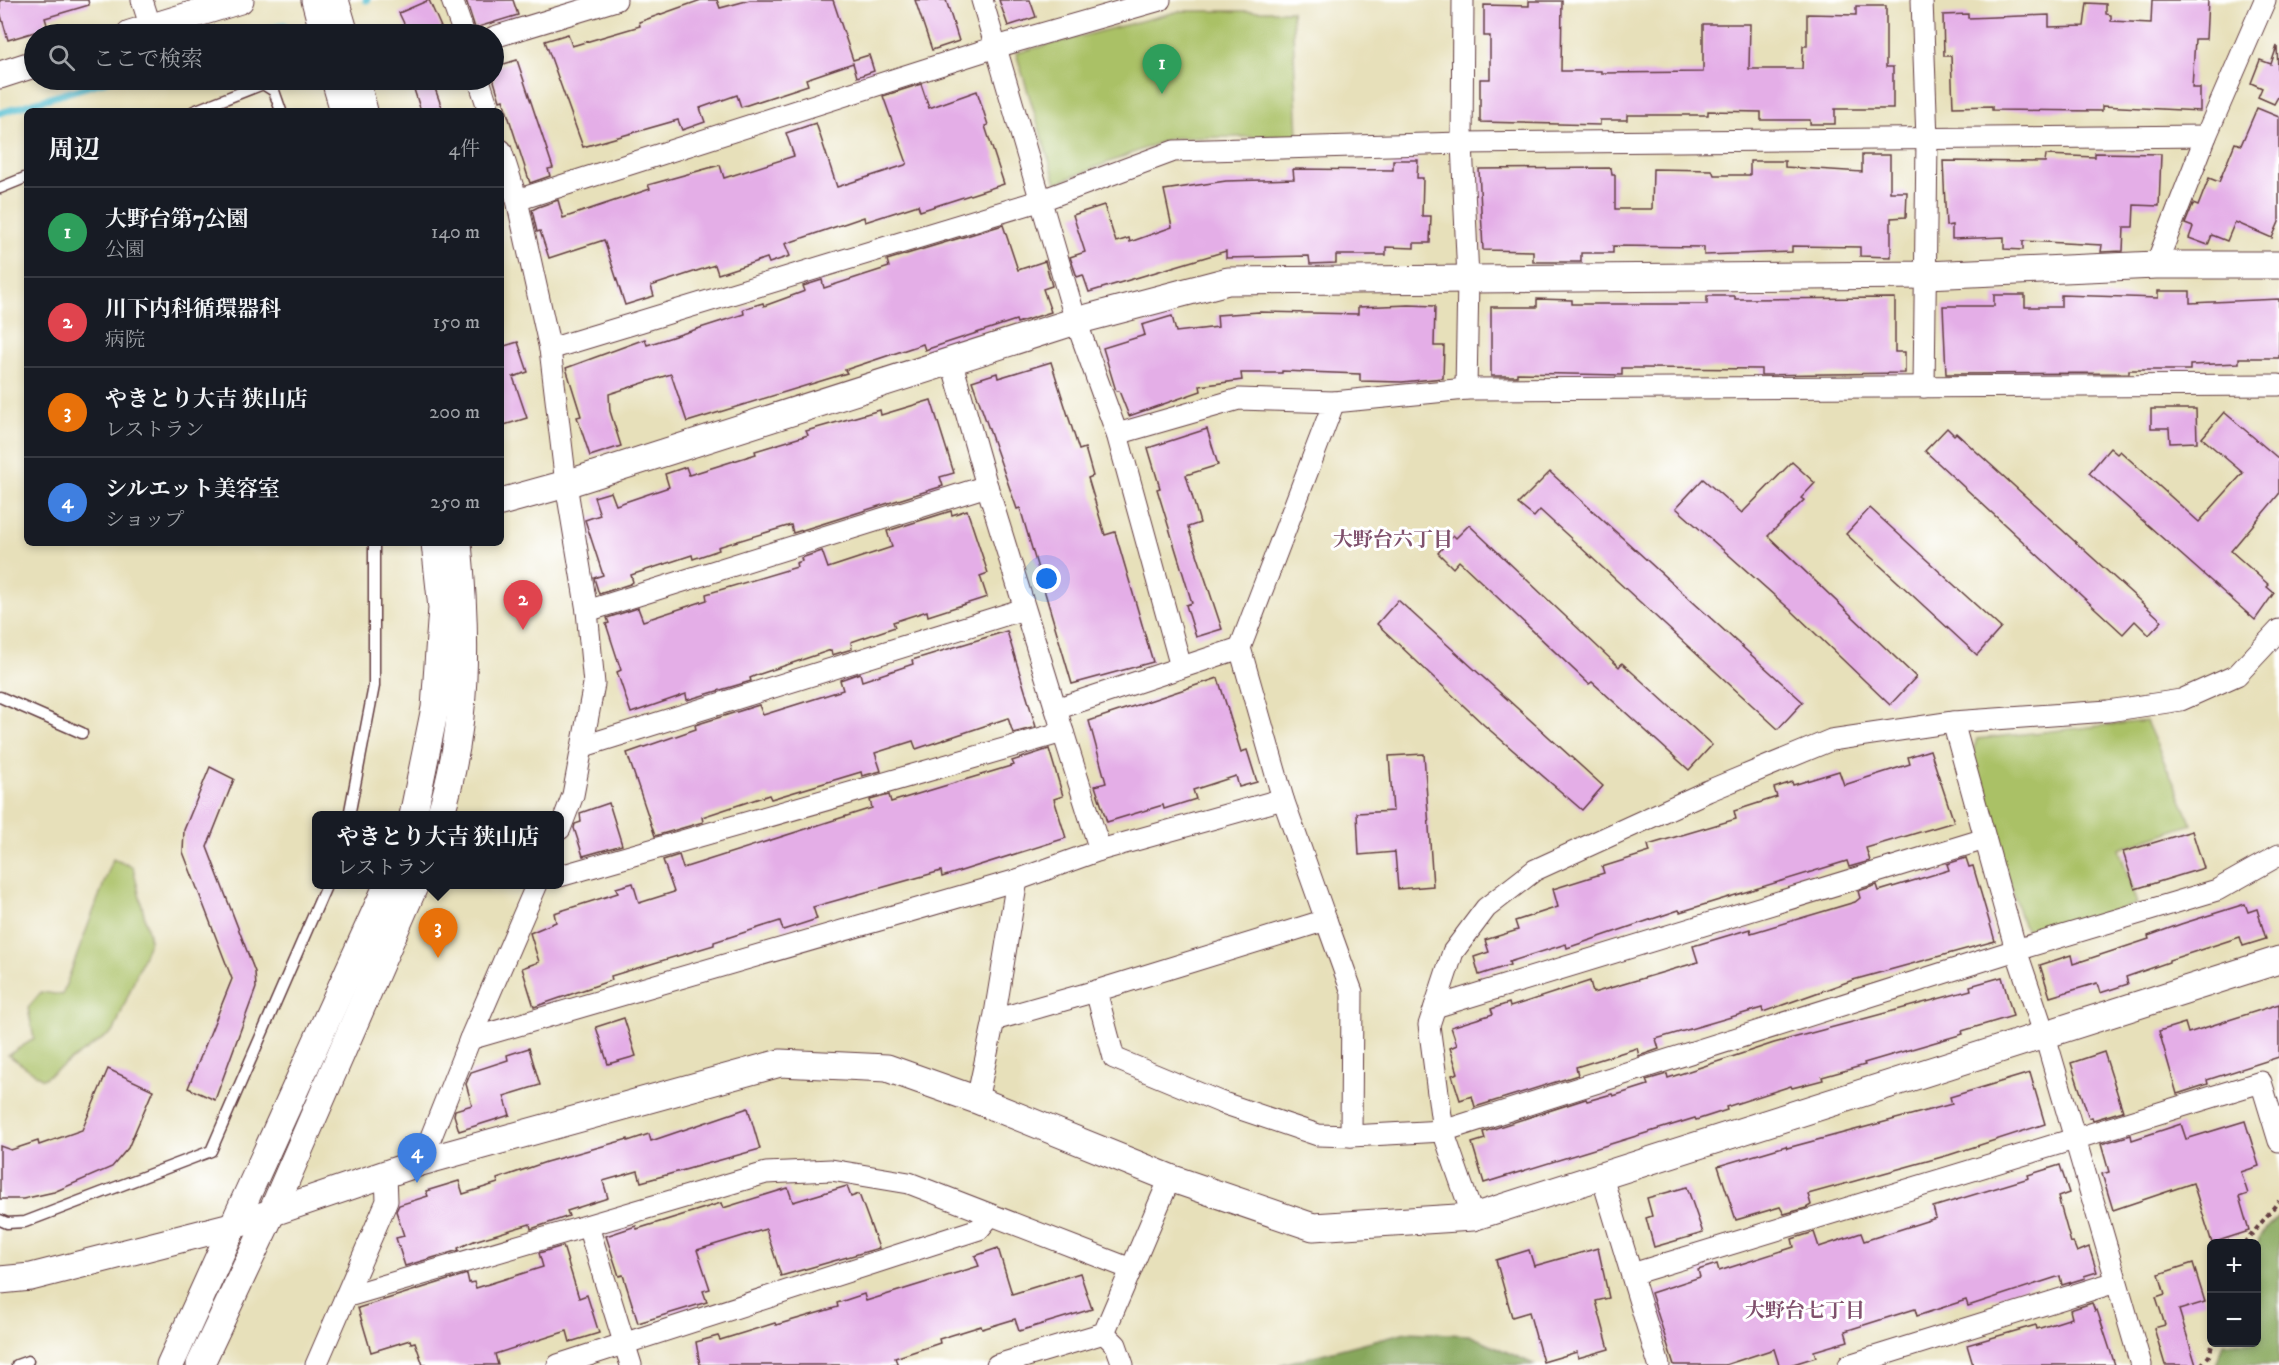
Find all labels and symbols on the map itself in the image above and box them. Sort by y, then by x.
pin: 1 [1142,44,1182,94]
district label: 大野台六丁目 [1333,528,1453,553]
your location [1032,564,1061,593]
pin: 2 [504,580,542,630]
pin: 3 [418,908,458,958]
pin: 4 [398,1134,436,1183]
district label: 大野台七丁目 [1745,1299,1865,1324]

